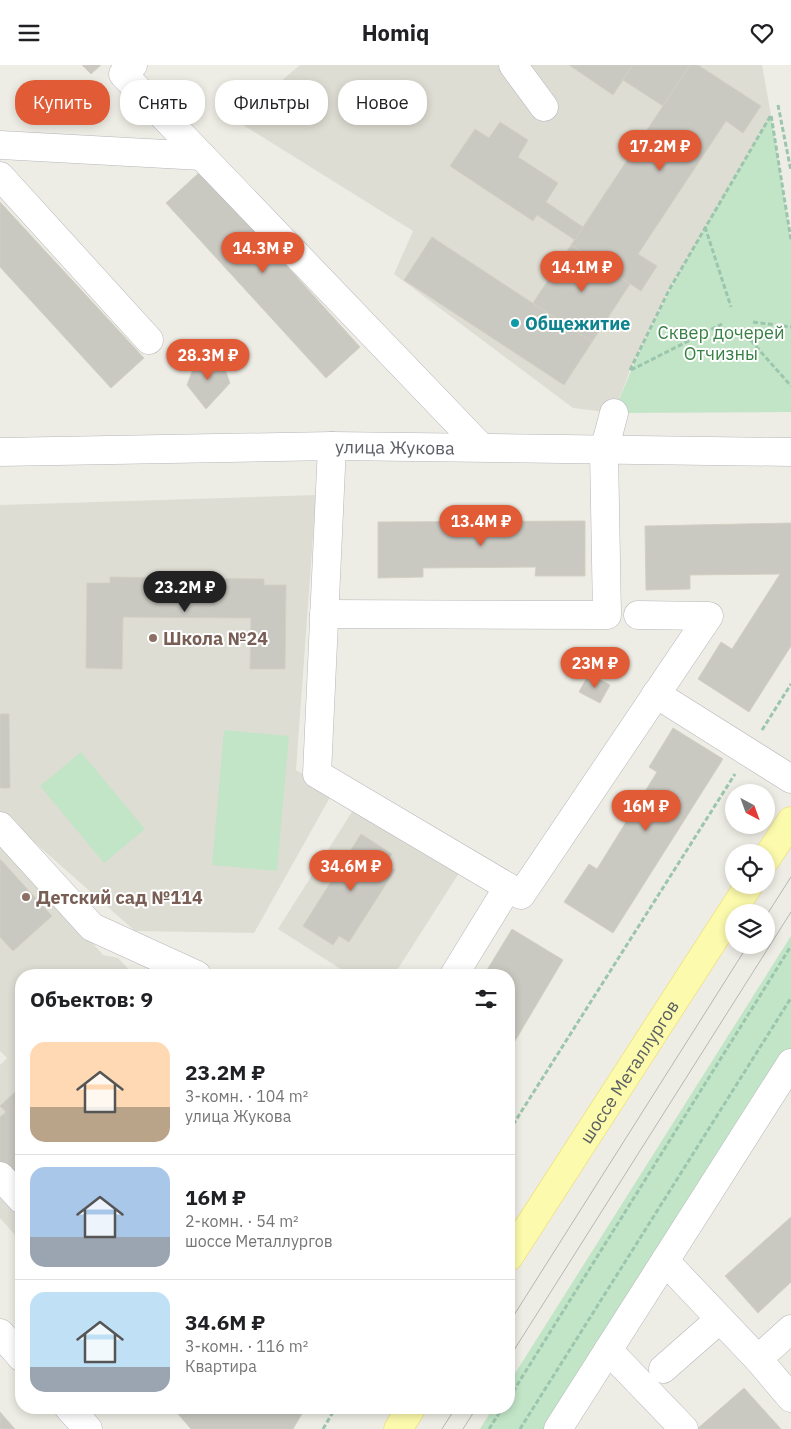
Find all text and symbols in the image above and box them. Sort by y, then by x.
text: Homiq [362,18,429,47]
icon: menu [15,19,43,47]
icon: heart [748,19,776,47]
chip: Купить [15,80,110,125]
chip: Снять [120,80,205,125]
chip: Фильтры [215,80,328,125]
chip: Новое [338,80,427,125]
pin: 17.2M ₽ [614,129,706,172]
text: 17.2M ₽ [629,136,691,156]
pin: 14.3M ₽ [217,231,309,274]
text: 14.3M ₽ [232,238,294,258]
pin: 14.1M ₽ [536,251,628,293]
text: 14.1M ₽ [551,257,613,277]
place label: Общежитие [525,312,630,335]
marker: Общежитие [509,317,521,329]
park label: Сквер дочерей Отчизны [658,321,785,365]
pin: 28.3M ₽ [162,339,254,381]
text: 28.3M ₽ [177,345,239,365]
street label: улица Жукова [335,435,455,459]
pin: 13.4M ₽ [435,505,527,547]
text: 13.4M ₽ [450,511,512,531]
pin: 23.2M ₽ [139,571,231,613]
text: 23.2M ₽ [154,577,216,597]
place label: Школа №24 [163,627,268,650]
marker: Школа №24 [147,632,159,644]
pin: 23M ₽ [560,647,630,689]
text: 23M ₽ [572,653,618,673]
north arrow [725,784,775,834]
map controls [725,784,775,954]
pin: 16M ₽ [611,789,681,832]
text: 16M ₽ [623,796,669,816]
button: locate [725,844,775,894]
pin: 34.6M ₽ [305,849,397,892]
text: 34.6M ₽ [320,856,382,876]
place label: Детский сад №114 [36,886,203,909]
marker: Детский сад №114 [20,891,32,903]
button: layers [725,904,775,954]
text: Объектов: 9 [30,985,153,1013]
icon: filters [472,985,500,1013]
street label: шоссе Металлургов [574,995,684,1147]
text: 23.2M ₽ [185,1058,265,1086]
icon: home [70,1062,130,1122]
text: 3-комн. · 104 m² [185,1086,308,1106]
text: улица Жукова [185,1106,291,1126]
text: 16M ₽ [185,1183,246,1211]
icon: home [70,1187,130,1247]
text: 2-комн. · 54 m² [185,1211,299,1231]
text: шоссе Металлургов [185,1231,333,1251]
text: 34.6M ₽ [185,1308,265,1336]
icon: home [70,1312,130,1372]
text: 3-комн. · 116 m² [185,1336,308,1356]
text: Квартира [185,1356,257,1376]

